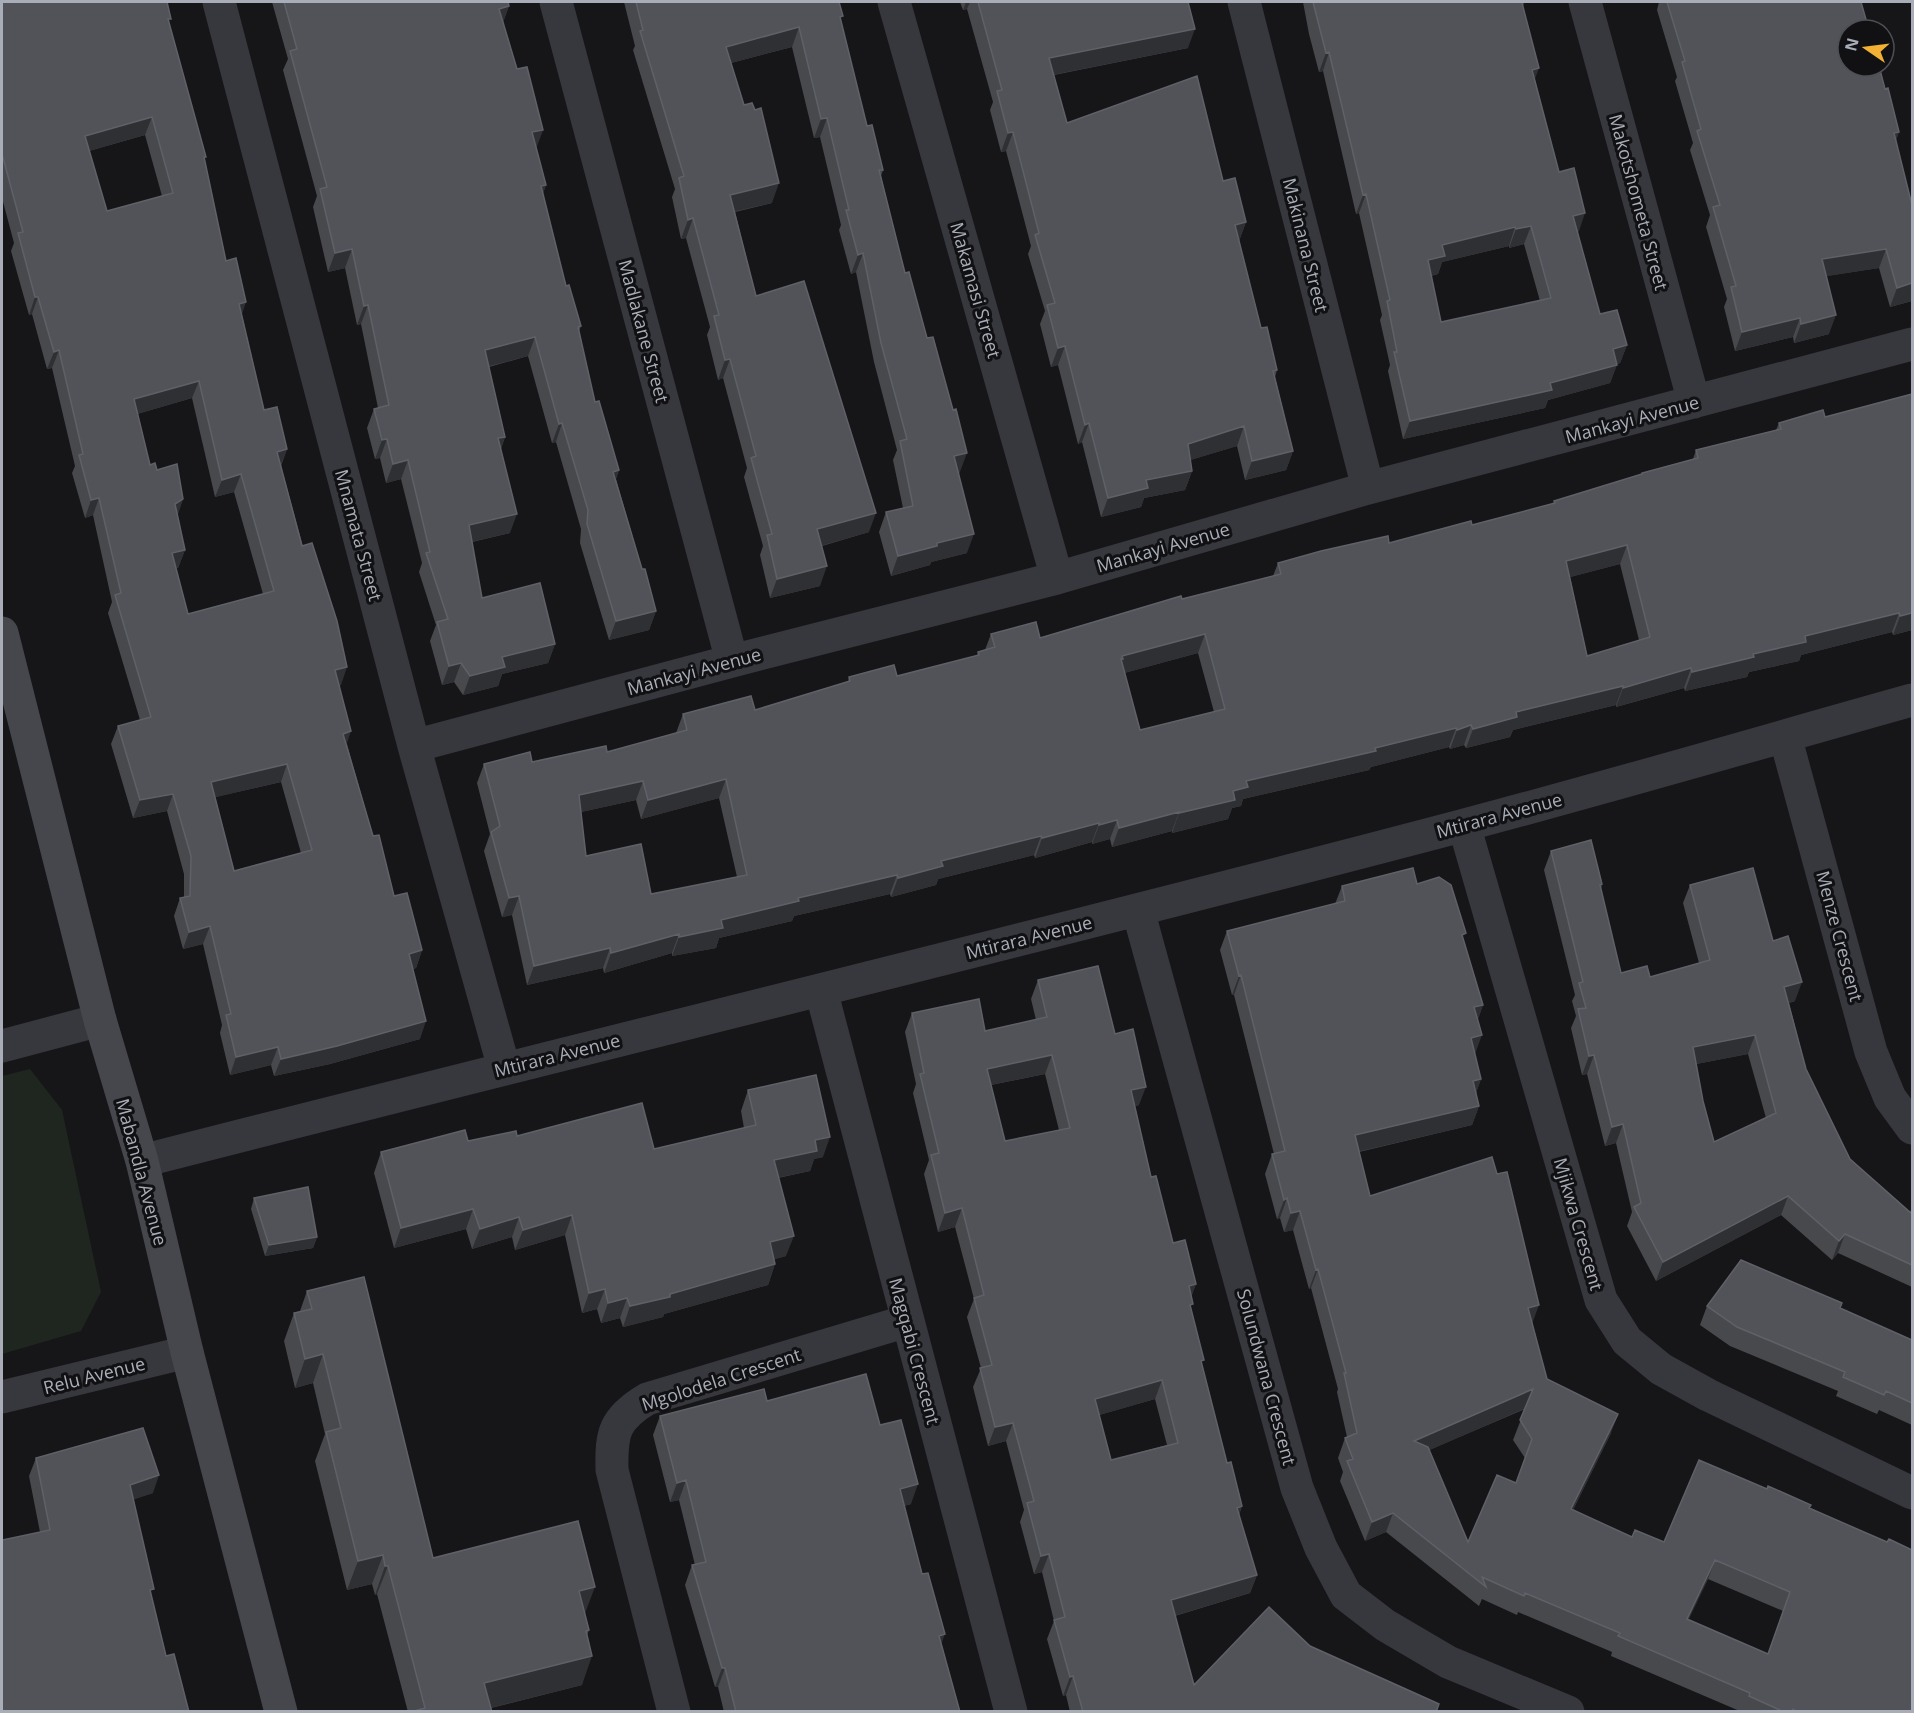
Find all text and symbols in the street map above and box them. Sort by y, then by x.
north arrow [1836,18,1896,78]
text: N [1839,35,1864,53]
street label: Makotshometa Street [1604,111,1674,293]
street label: Makinana Street [1278,176,1334,314]
street label: Makamasi Street [945,219,1007,361]
street label: Madlakane Street [613,257,675,405]
street label: Mankayi Avenue [1562,390,1702,448]
street label: Mnamata Street [330,467,388,603]
street label: Mankayi Avenue [1094,517,1232,577]
street label: Mankayi Avenue [624,642,764,700]
street label: Mtirara Avenue [1433,787,1565,843]
street label: Menze Crescent [1811,868,1869,1004]
street label: Mtirara Avenue [963,910,1095,964]
street label: Mtirara Avenue [491,1028,623,1082]
street label: Mabandla Avenue [111,1096,173,1248]
street label: Mjikwa Crescent [1549,1155,1609,1293]
street label: Magqabi Crescent [884,1275,946,1427]
street label: Solundwana Crescent [1232,1286,1302,1468]
street label: Mgolodela Crescent [638,1342,804,1416]
street label: Relu Avenue [41,1351,147,1399]

